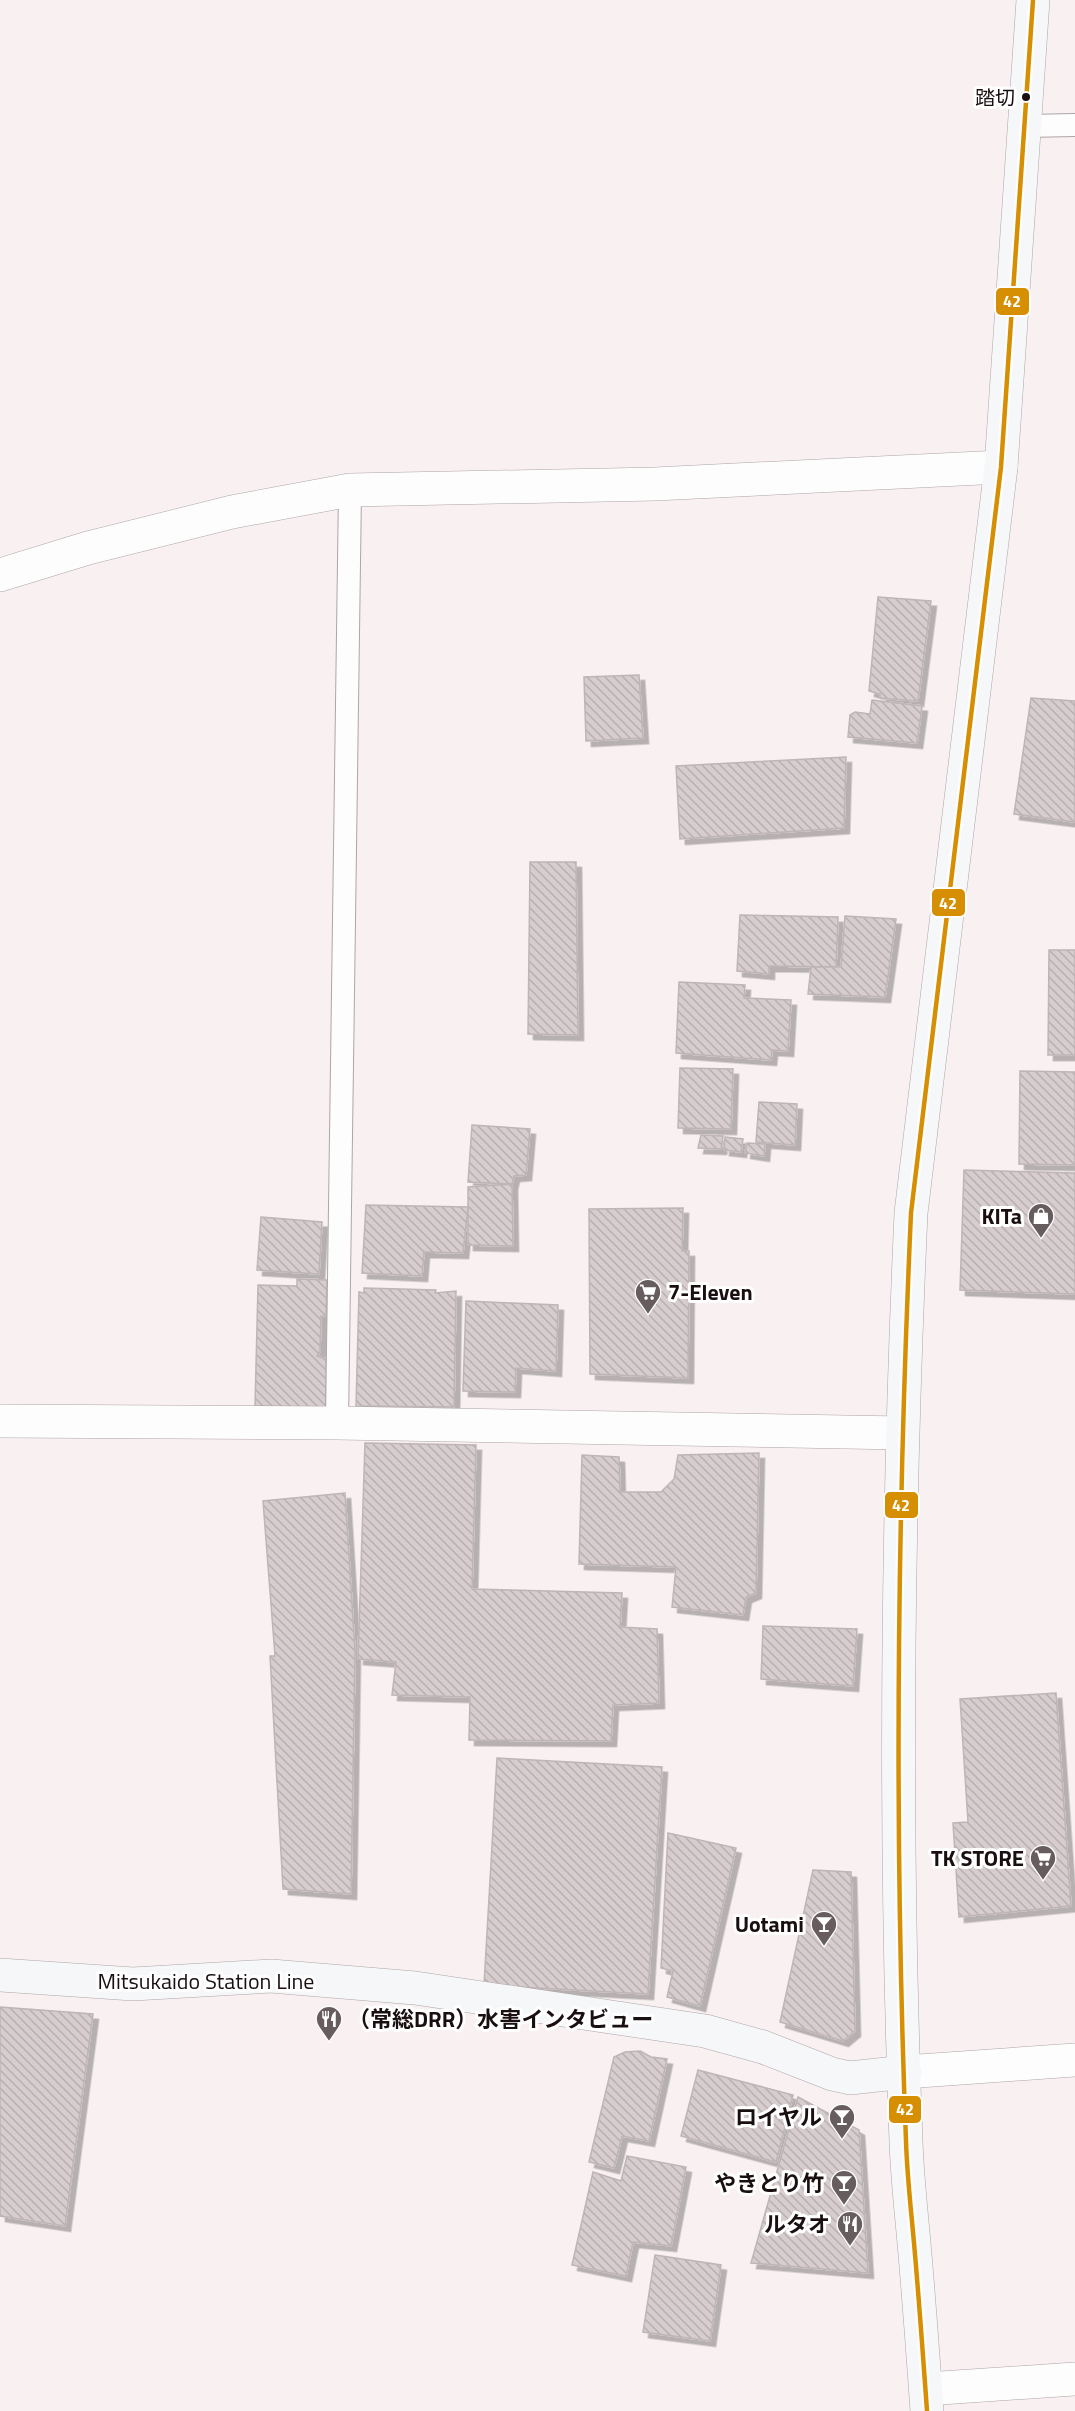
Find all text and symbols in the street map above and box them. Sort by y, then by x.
place label: 踏切 [975,82,1015,113]
marker: 踏切 [1020,91,1032,103]
line badge: 42 [995,287,1030,316]
text: 42 [1003,289,1021,313]
line badge: 42 [931,888,966,917]
text: 42 [939,891,957,915]
place label: KITa [981,1199,1022,1233]
shop icon: KITa [1026,1201,1056,1239]
place label: 7-Eleven [668,1275,753,1309]
supermarket icon: 7-Eleven [633,1277,663,1315]
line badge: 42 [884,1491,919,1519]
text: 42 [892,1493,910,1517]
place label: TK STORE [931,1841,1024,1875]
supermarket icon: TK STORE [1028,1843,1058,1881]
place label: Uotami [735,1907,804,1941]
bar icon: Uotami [809,1909,839,1947]
street label: Mitsukaido Station Line [98,1964,314,1998]
place label: （常総DRR）水害インタビュー [348,2002,653,2036]
restaurant icon: （常総DRR）水害インタビュー [314,2004,344,2042]
line badge: 42 [888,2095,922,2124]
text: 42 [896,2097,914,2121]
place label: ロイヤル [735,2100,822,2134]
bar icon: ロイヤル [827,2102,857,2140]
place label: やきとり竹 [714,2166,824,2200]
bar icon: やきとり竹 [829,2168,859,2206]
place label: ルタオ [764,2207,830,2241]
restaurant icon: ルタオ [835,2209,865,2247]

